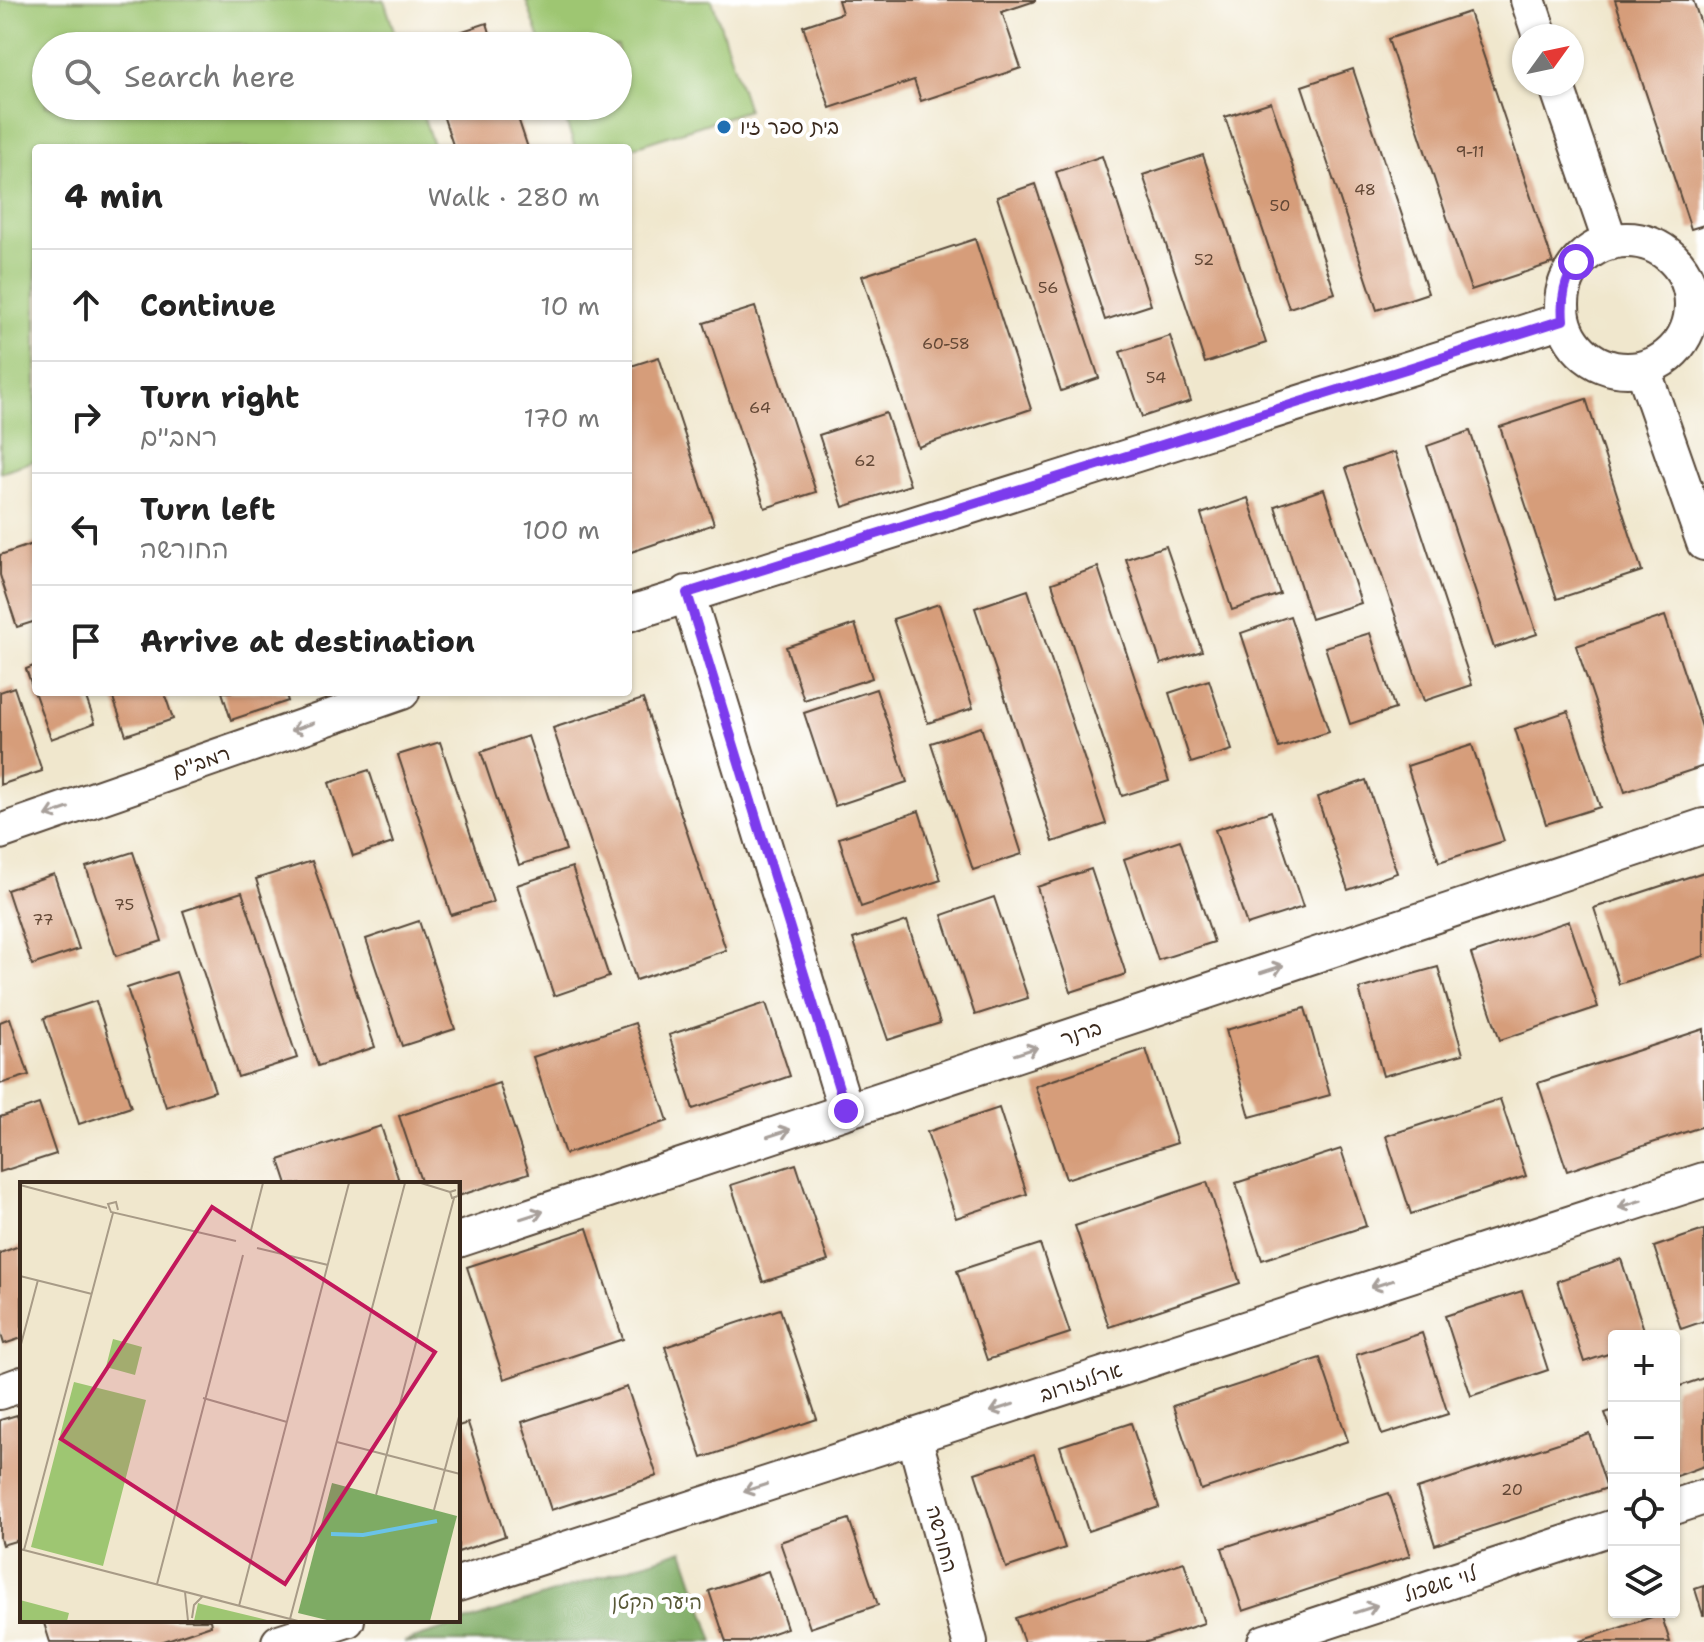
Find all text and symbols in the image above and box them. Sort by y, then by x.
north arrow [1512,24,1584,96]
search box [32,32,632,120]
icon: search [60,54,104,98]
text: Search here [124,56,295,97]
place label: בית ספר זיו [740,114,839,140]
marker: בית ספר זיו [715,118,733,136]
house number: 9-11 [1455,141,1485,162]
text: 4 min [64,173,163,219]
text: Walk · 280 m [428,179,600,214]
house number: 48 [1354,179,1376,200]
house number: 50 [1270,195,1290,216]
route start [1558,244,1594,280]
house number: 52 [1194,249,1214,270]
house number: 56 [1038,277,1058,298]
icon: ahead [64,283,108,327]
text: Continue [140,285,276,326]
text: 10 m [540,288,600,323]
house number: 60-58 [922,333,970,354]
house number: 54 [1146,367,1166,388]
text: Turn right [140,377,299,418]
icon: right [64,395,108,439]
house number: 64 [749,397,771,418]
text: 170 m [523,400,600,435]
text: רמב"ם [140,419,217,454]
house number: 62 [854,450,876,471]
text: Turn left [140,489,275,530]
icon: left [64,507,108,551]
text: 100 m [522,512,600,547]
text: החורשה [140,531,229,566]
icon: arrive [64,619,108,663]
text: Arrive at destination [140,621,475,662]
one-way arrow [290,720,315,735]
street label: רמב"ם [169,740,233,784]
one-way arrow [45,806,70,821]
house number: 75 [114,894,134,915]
house number: 77 [32,909,54,930]
one-way arrow [1260,961,1285,976]
street label: ברנר [1057,1014,1105,1052]
one-way arrow [1013,1043,1038,1058]
route end [828,1093,864,1129]
one-way arrow [766,1125,791,1139]
inset map [20,1182,460,1622]
one-way arrow [1617,1197,1643,1212]
one-way arrow [519,1207,544,1221]
one-way arrow [1370,1277,1396,1292]
map controls [1608,1330,1680,1618]
button: + [1608,1330,1680,1402]
street label: ארלוזורוב [1036,1356,1126,1408]
one-way arrow [990,1401,1015,1416]
button: − [1608,1402,1680,1474]
button: locate [1608,1474,1680,1546]
house number: 20 [1501,1479,1523,1500]
one-way arrow [742,1481,767,1496]
street label: החורשה [921,1503,963,1575]
button: layers [1608,1546,1680,1618]
street label: לוי אשכול [1400,1560,1481,1608]
park label: היער הקטן [612,1589,702,1615]
one-way arrow [1353,1600,1378,1615]

